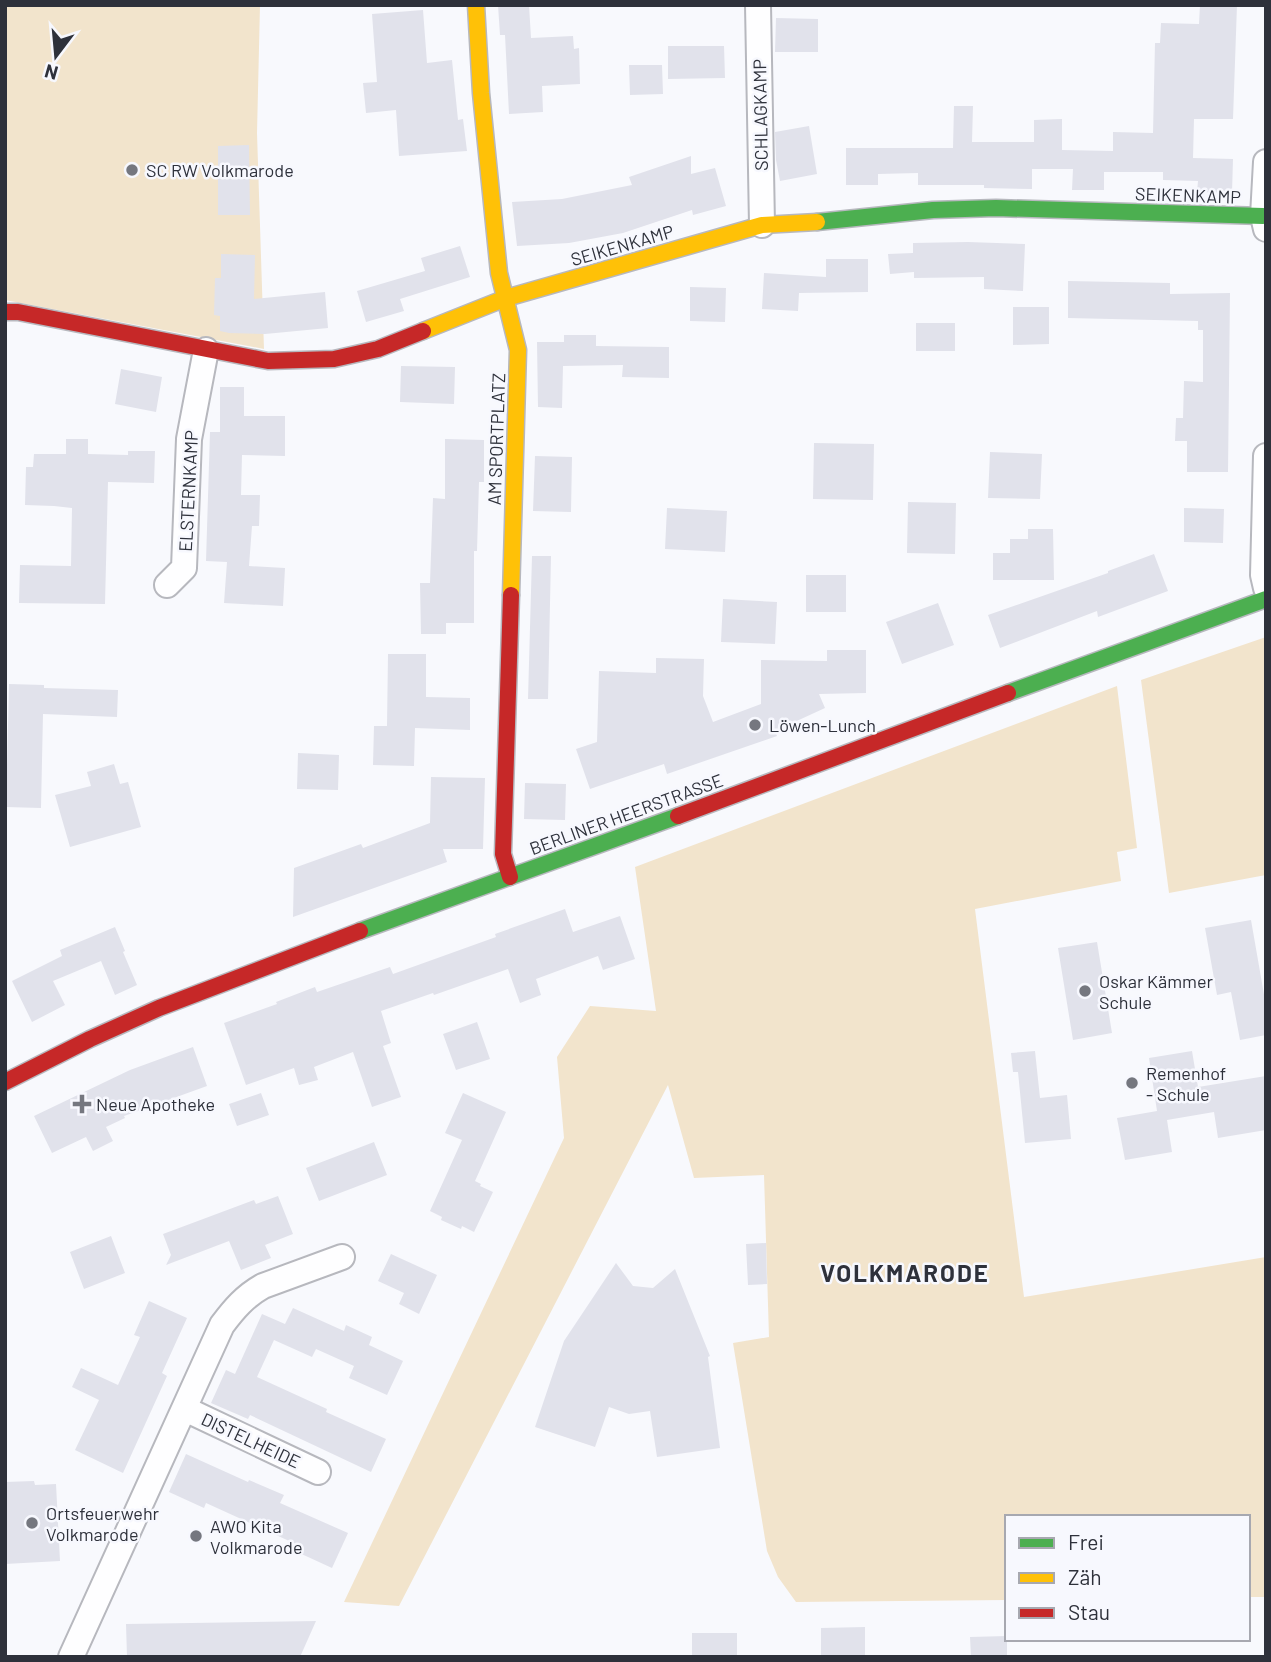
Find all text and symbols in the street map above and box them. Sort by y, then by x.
north arrow [21,21,91,91]
street label: SCHLAGKAMP [748,59,772,171]
text: N [42,60,60,86]
place label: SC RW Volkmarode [146,159,294,181]
marker: SC RW Volkmarode [124,162,140,178]
street label: SEIKENKAMP [1135,182,1241,208]
street label: SEIKENKAMP [568,220,676,270]
street label: AM SPORTPLATZ [483,372,509,506]
street label: ELSTERNKAMP [174,430,202,552]
place label: Löwen-Lunch [769,714,876,736]
marker: Löwen-Lunch [747,717,763,733]
street label: BERLINER HEERSTRASSE [526,769,726,859]
place label: Oskar Kämmer Schule [1099,970,1213,1013]
marker: Oskar Kämmer Schule [1077,983,1093,999]
place label: Remenhof - Schule [1146,1062,1226,1105]
marker: Remenhof - Schule [1124,1075,1140,1091]
place label: Neue Apotheke [96,1093,215,1115]
marker: Neue Apotheke [74,1096,90,1112]
district label: VOLKMARODE [820,1258,990,1287]
street label: DISTELHEIDE [198,1407,304,1473]
place label: Ortsfeuerwehr Volkmarode [46,1502,160,1545]
marker: Ortsfeuerwehr Volkmarode [24,1515,40,1531]
place label: AWO Kita Volkmarode [210,1515,302,1558]
legend [1005,1515,1250,1641]
marker: AWO Kita Volkmarode [188,1528,204,1544]
text: Frei [1068,1529,1104,1554]
text: Zäh [1068,1564,1102,1589]
text: Stau [1068,1599,1110,1624]

